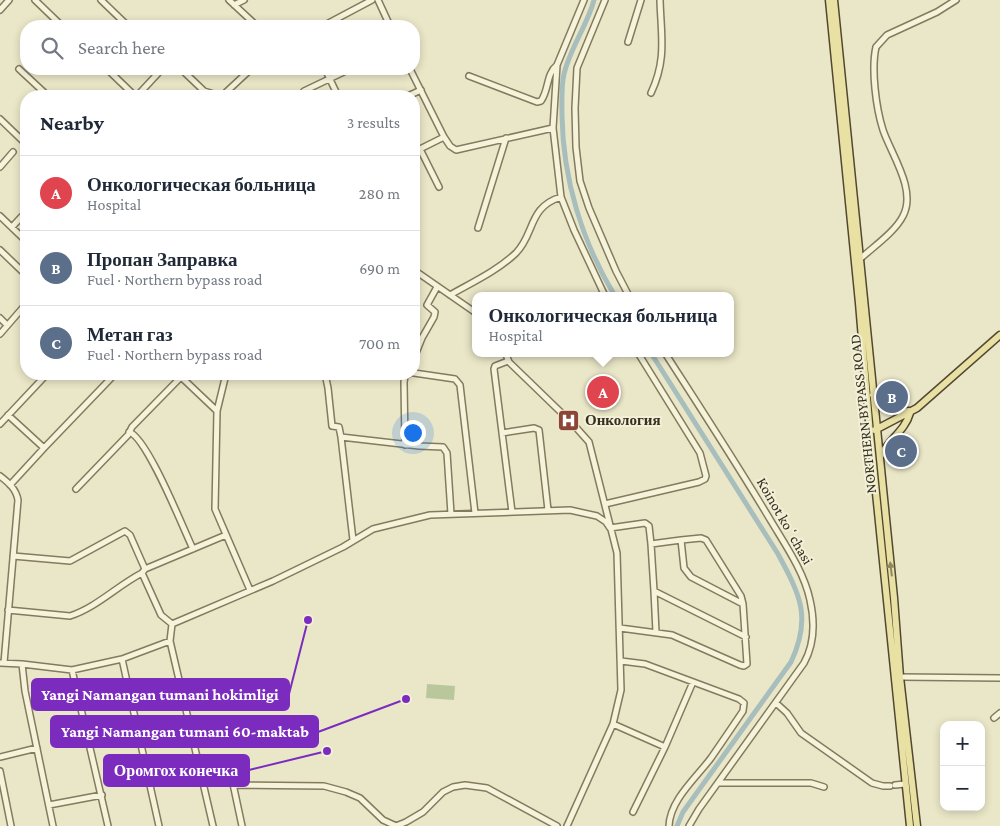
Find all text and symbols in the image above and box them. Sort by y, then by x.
search box [20,20,420,75]
icon: search [38,34,66,62]
text: Search here [78,37,165,58]
text: Nearby [40,111,104,135]
text: 3 results [347,114,400,131]
text: Онкологическая больница [87,174,316,195]
text: A [51,185,61,202]
text: 280 m [359,185,400,202]
text: Hospital [87,196,141,213]
text: Пропан Заправка [87,249,238,270]
text: B [51,260,61,277]
text: 690 m [359,260,400,277]
text: Fuel · Northern bypass road [87,271,263,288]
popup [472,292,734,357]
text: Онкологическая больница [489,305,717,326]
text: Метан газ [87,324,173,345]
text: Hospital [489,327,543,344]
street label: NORTHERN BYPASS ROAD [847,334,879,494]
text: C [51,335,61,352]
text: 700 m [359,335,400,352]
text: Fuel · Northern bypass road [87,346,263,363]
pin: A [587,373,619,411]
pin: B [876,378,908,416]
hospital icon: Онкология [557,408,581,432]
place label: Онкология [585,412,661,428]
your location [400,420,426,446]
pin: C [885,432,917,470]
street label: Koinot koʻchasi [754,475,816,567]
one-way arrow [887,560,895,576]
callout: Yangi Namangan tumani hokimligi [32,679,289,710]
text: Yangi Namangan tumani hokimligi [41,686,279,703]
callout: Yangi Namangan tumani 60-maktab [51,716,318,747]
map controls [940,721,985,811]
button: + [940,721,985,766]
text: Yangi Namangan tumani 60-maktab [61,723,309,740]
callout: Оромгох конечка [104,755,249,786]
text: Оромгох конечка [114,762,238,780]
button: − [940,766,985,811]

